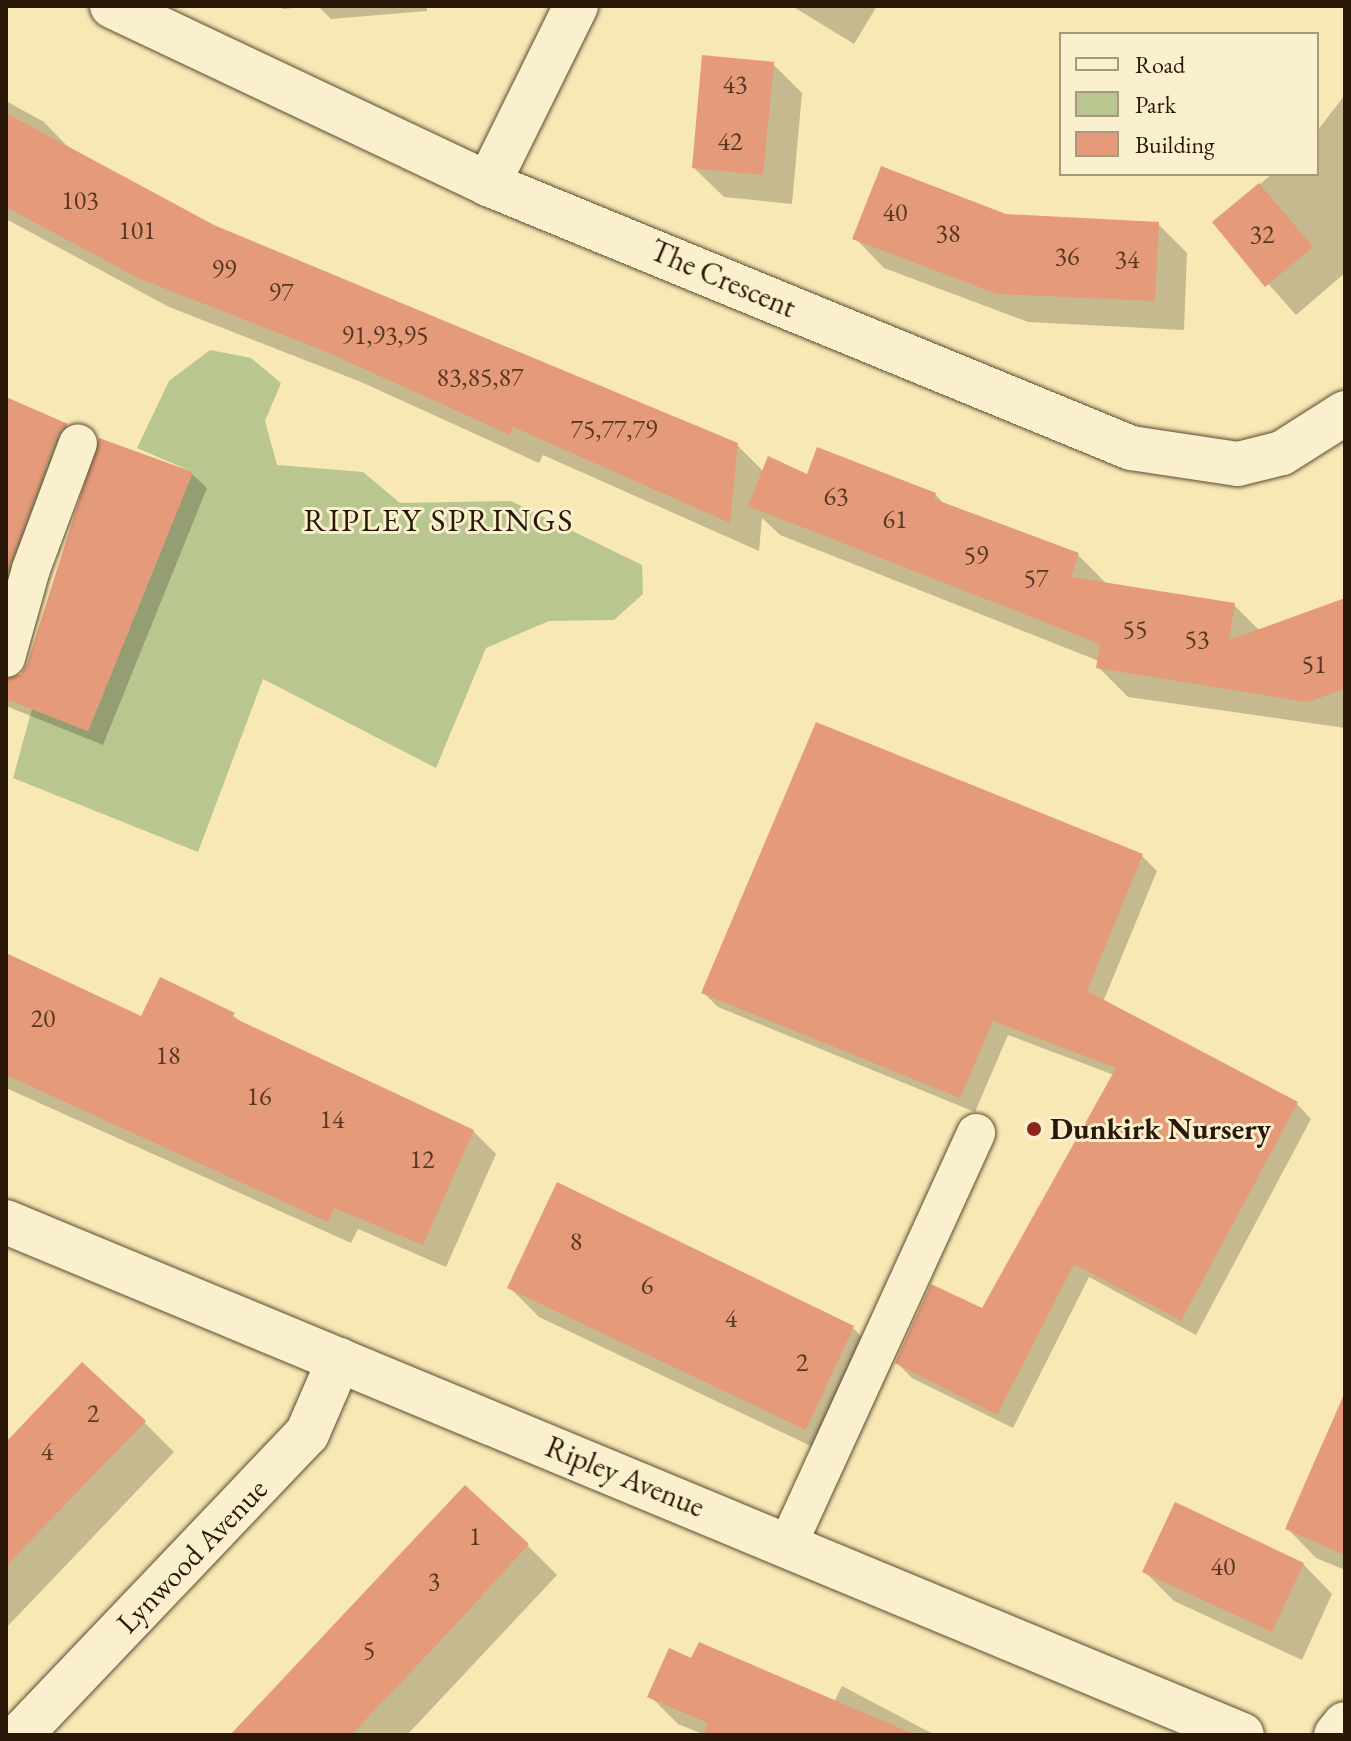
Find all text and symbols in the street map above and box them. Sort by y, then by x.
legend [1059,32,1319,176]
text: Road [1135,49,1185,80]
house number: 43 [723,69,747,101]
text: Park [1135,89,1176,120]
house number: 42 [718,126,742,158]
text: Building [1135,129,1215,160]
house number: 103 [61,185,99,217]
house number: 40 [883,197,907,229]
house number: 101 [118,215,156,247]
house number: 38 [936,218,960,250]
house number: 32 [1250,219,1274,251]
street label: The Crescent [645,232,801,326]
house number: 36 [1055,241,1079,273]
house number: 34 [1115,244,1139,276]
house number: 99 [212,254,236,286]
house number: 97 [269,277,293,309]
house number: 91,93,95 [342,320,428,352]
house number: 83,85,87 [437,362,523,394]
house number: 75,77,79 [571,414,657,446]
house number: 63 [824,481,848,513]
district label: RIPLEY SPRINGS [304,501,574,539]
house number: 61 [883,504,907,536]
house number: 59 [964,540,988,572]
house number: 57 [1024,563,1048,595]
house number: 55 [1123,614,1147,646]
house number: 53 [1185,624,1209,656]
house number: 51 [1302,649,1326,681]
house number: 20 [31,1003,55,1035]
house number: 18 [156,1040,180,1072]
house number: 16 [247,1081,271,1113]
house number: 14 [320,1104,344,1136]
place label: Dunkirk Nursery [1050,1111,1271,1147]
marker: Dunkirk Nursery [1025,1120,1043,1138]
house number: 12 [410,1144,434,1176]
house number: 8 [570,1226,582,1258]
house number: 6 [641,1270,653,1302]
house number: 4 [725,1303,737,1335]
house number: 2 [796,1347,808,1379]
house number: 2 [87,1398,99,1430]
street label: Ripley Avenue [540,1429,710,1525]
house number: 4 [41,1436,53,1468]
street label: Lynwood Avenue [109,1471,275,1641]
house number: 1 [469,1521,481,1553]
house number: 40 [1211,1551,1235,1583]
house number: 3 [428,1566,440,1598]
house number: 5 [363,1635,375,1667]

